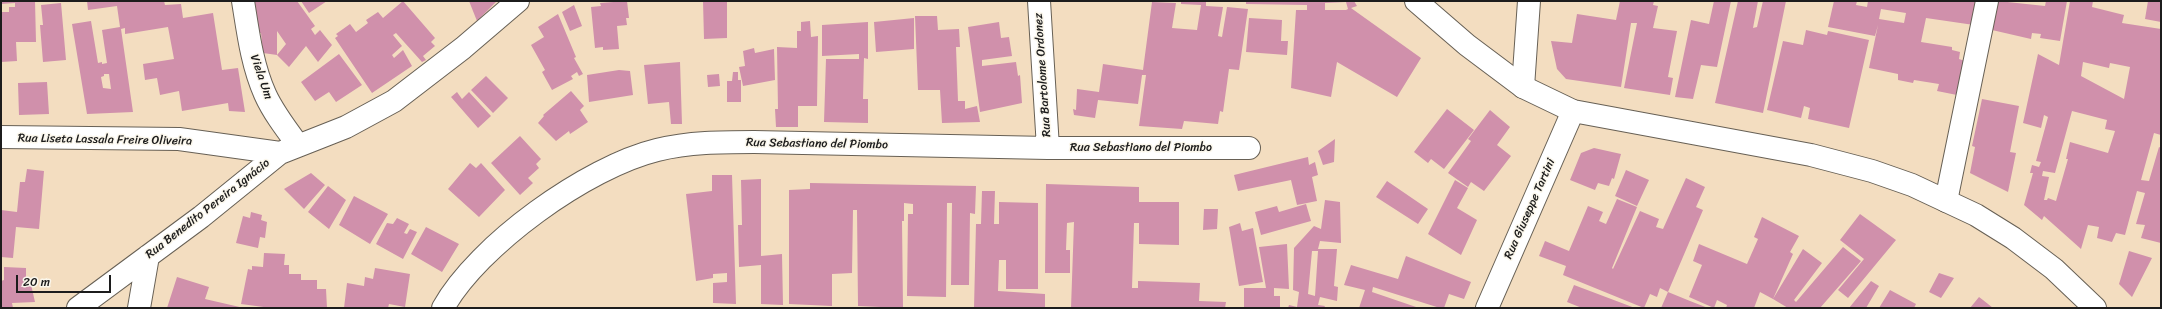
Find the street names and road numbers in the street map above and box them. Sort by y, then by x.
street label: Rua Bartolome Ordonez [1031,13,1055,137]
street label: Viela Um [247,53,275,101]
street label: Rua Liseta Lassala Freire Oliveira [18,131,192,149]
street label: Rua Sebastiano del Piombo [746,136,888,152]
street label: Rua Sebastiano del Piombo [1070,141,1212,155]
street label: Rua Benedito Pereira Ignácio [143,156,273,262]
street label: Rua Giuseppe Tartini [1501,157,1559,261]

